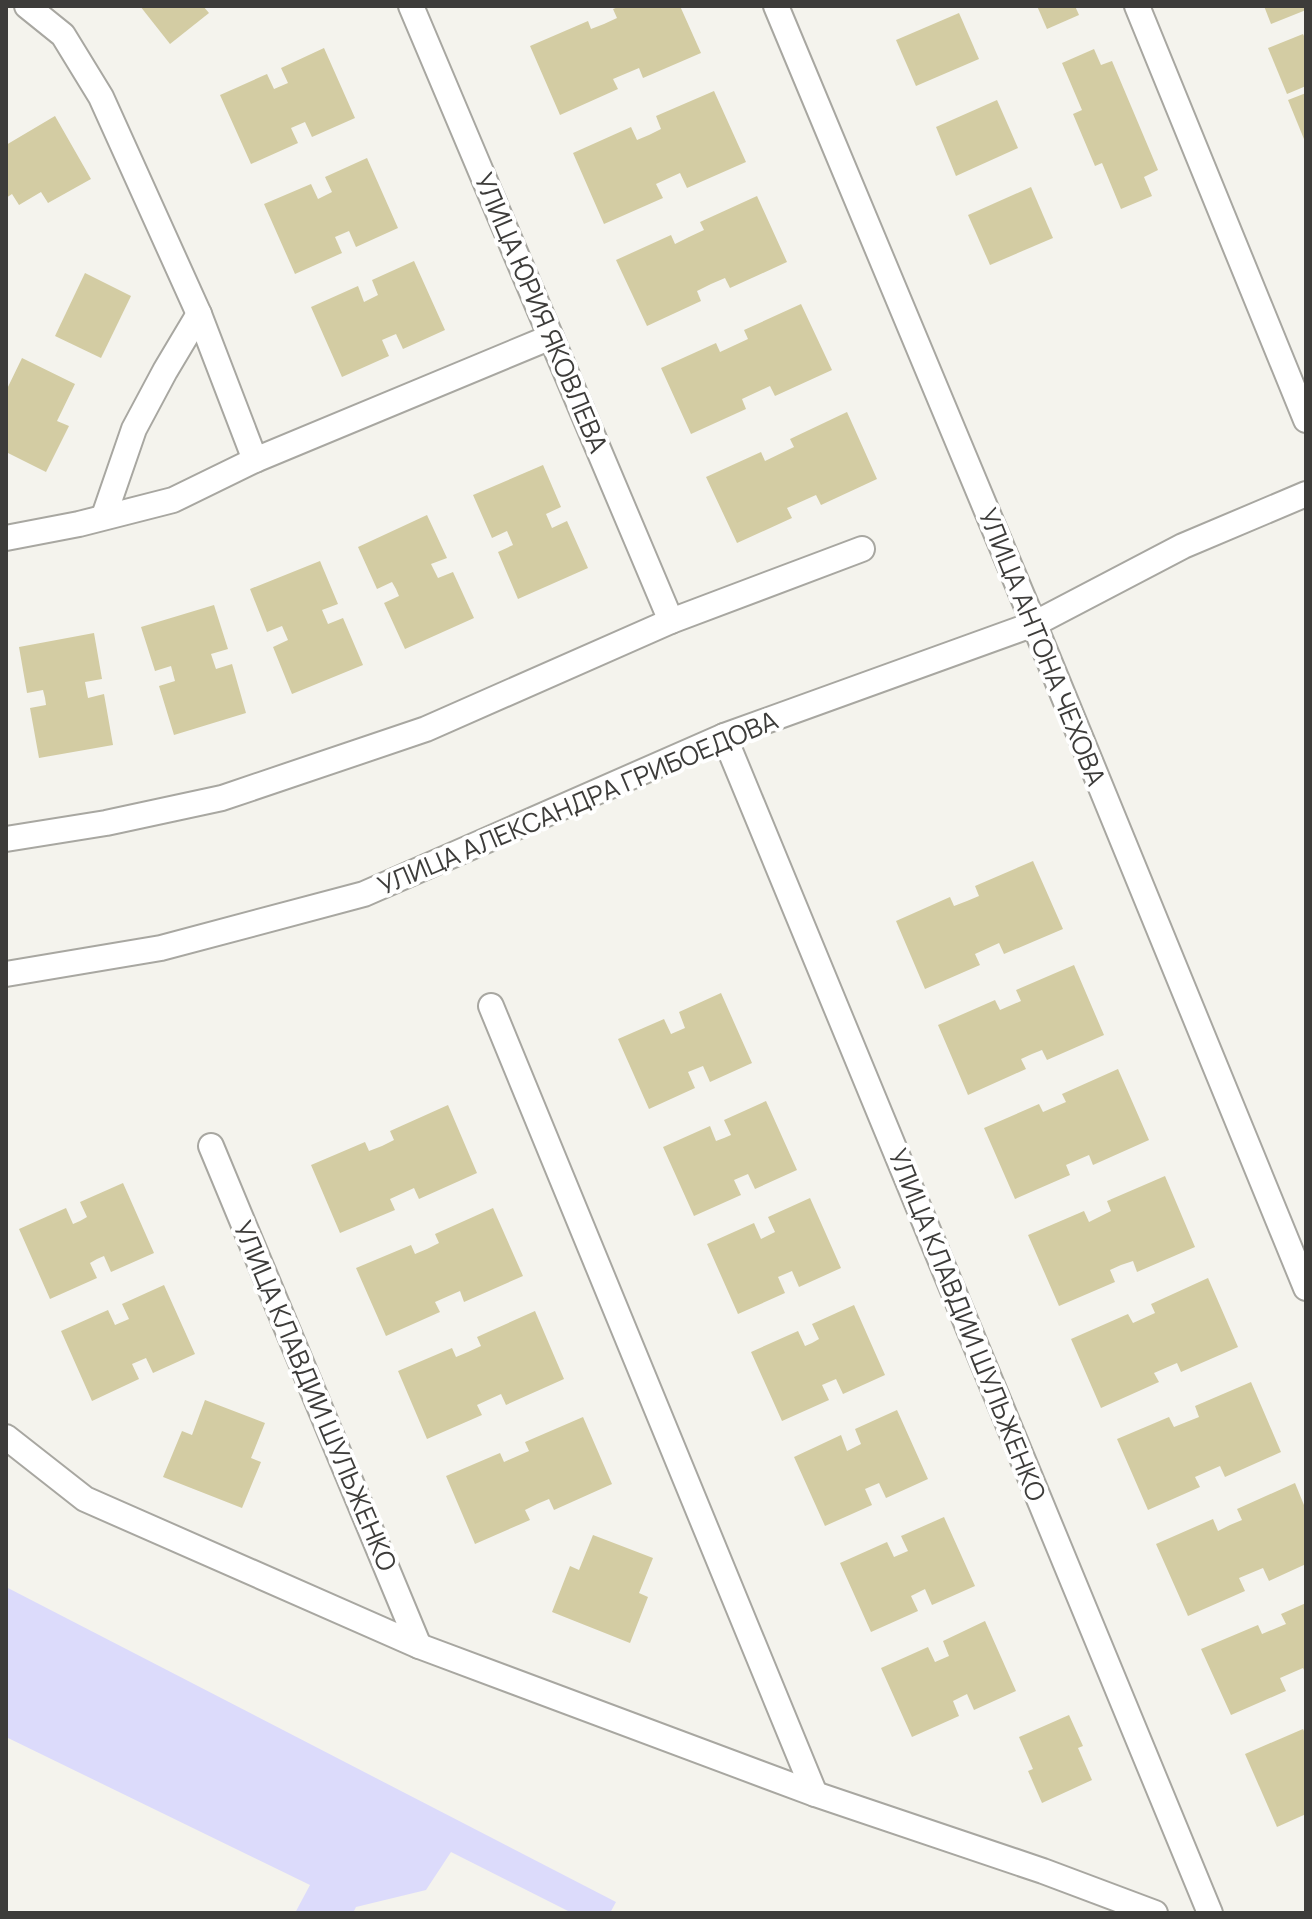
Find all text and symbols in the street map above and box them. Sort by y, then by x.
street label: УЛИЦА ЮРИЯ ЯКОВЛЕВА [467,167,617,458]
street label: УЛИЦА АНТОНА ЧЕХОВА [971,502,1115,791]
street label: УЛИЦА АЛЕКСАНДРА ГРИБОЕДОВА [372,701,783,903]
street label: УЛИЦА КЛАВДИИ ШУЛЬЖЕНКО [881,1143,1055,1506]
street label: УЛИЦА КЛАВДИИ ШУЛЬЖЕНКО [226,1215,406,1576]

